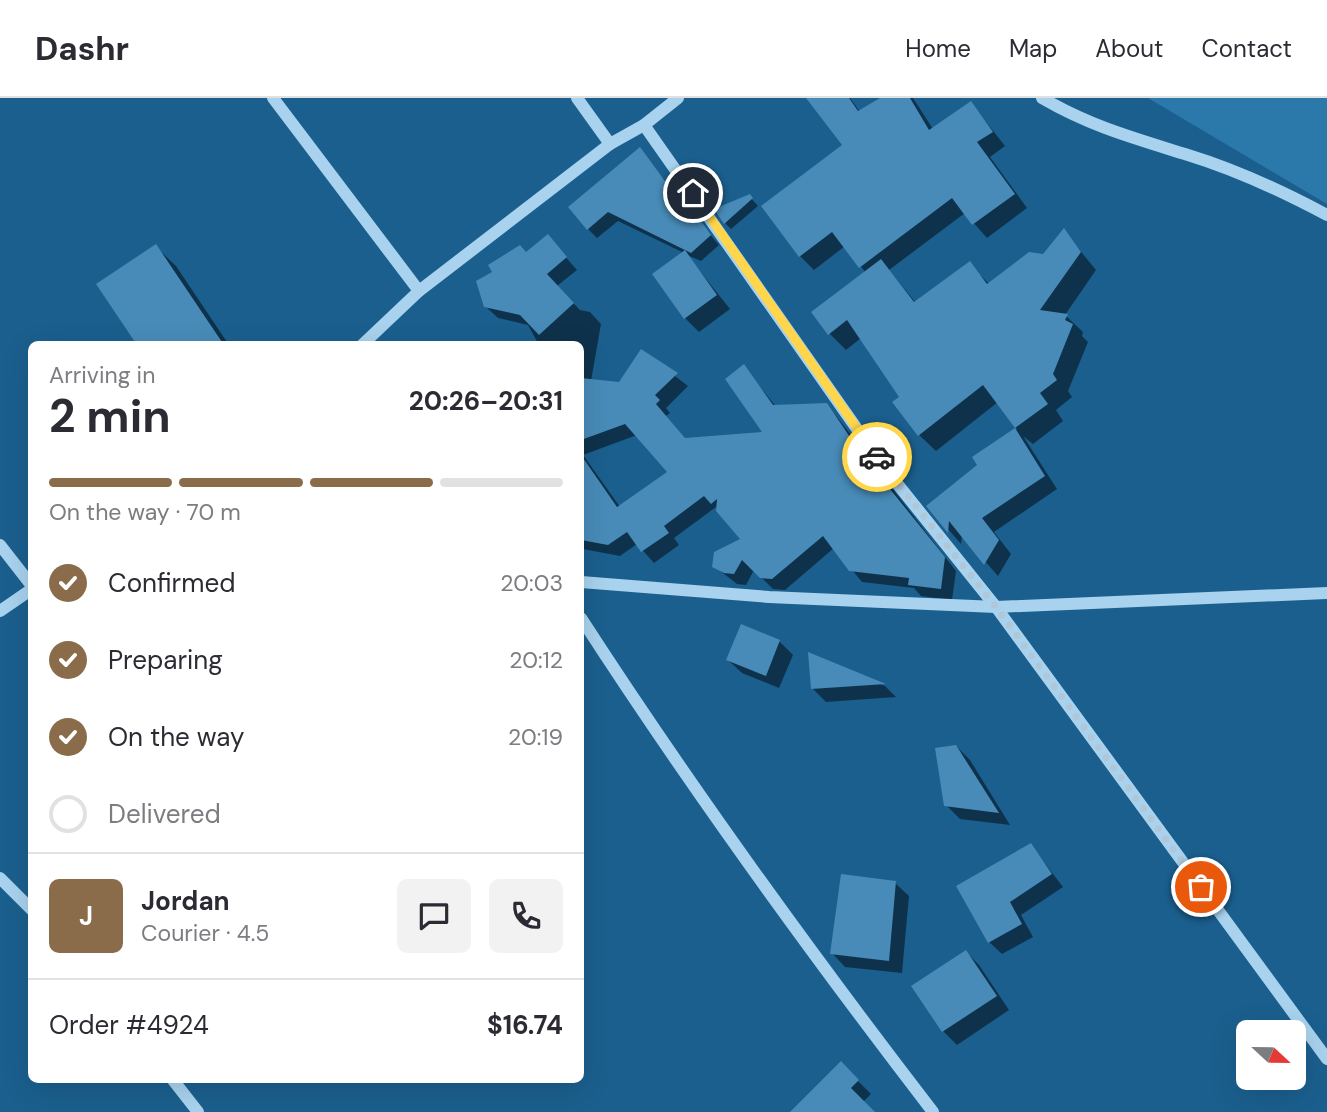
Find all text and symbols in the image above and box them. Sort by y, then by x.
text: Dashr [35,27,129,70]
text: Home [905,33,971,64]
text: Map [1009,33,1057,64]
text: About [1095,33,1164,64]
text: Contact [1202,33,1292,64]
pin [663,163,723,223]
icon: home [674,174,712,212]
text: Arriving in [49,360,155,390]
text: 20:26–20:31 [409,384,563,418]
text: 2 min [49,386,171,446]
courier [842,422,912,492]
icon: car [858,438,896,476]
text: On the way · 70 m [49,497,241,527]
icon: check [49,564,87,602]
text: Confirmed [108,566,235,600]
text: 20:03 [500,568,563,598]
icon: check [49,641,87,679]
text: Preparing [108,643,223,677]
text: 20:12 [509,645,563,675]
icon: check [49,718,87,756]
text: On the way [108,720,244,754]
text: 20:19 [508,722,563,752]
text: Delivered [108,797,221,831]
pin [1171,857,1231,917]
icon: bag [1182,868,1220,906]
button: chat [397,879,471,953]
button: phone [489,879,563,953]
text: Jordan [141,884,230,918]
text: J [79,899,93,933]
text: Courier · 4.5 [141,918,269,948]
text: Order #4924 [49,1008,209,1042]
text: $16.74 [487,1008,563,1042]
north arrow [1236,1020,1306,1090]
map controls [1236,1020,1306,1090]

